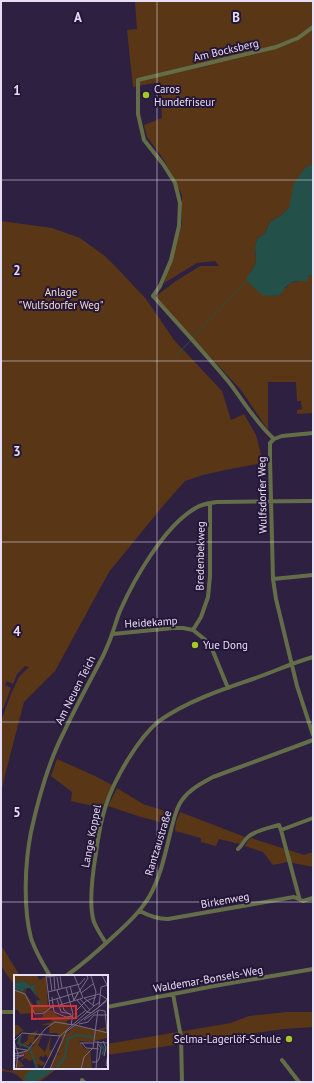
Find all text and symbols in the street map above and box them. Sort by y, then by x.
text: A [74,9,82,26]
text: B [232,9,240,26]
street label: Am Bocksberg [192,36,260,64]
text: 1 [13,82,21,99]
place label: Caros Hundefriseur [154,82,215,109]
marker: Caros Hundefriseur [141,90,151,100]
text: 2 [13,262,21,279]
park label: Anlage "Wulfsdorfer Weg" [19,285,104,312]
text: 3 [13,443,21,460]
street label: Wulfsdorfer Weg [254,456,270,534]
street label: Bredenbekweg [192,521,208,591]
street label: Heidekamp [124,613,178,631]
text: 4 [13,623,21,640]
place label: Yue Dong [203,638,248,652]
marker: Yue Dong [190,640,200,650]
street label: Am Neuen Teich [52,653,98,727]
street label: Lange Koppel [78,802,104,869]
text: 5 [13,804,21,821]
street label: Rantzaustraße [141,808,175,877]
street label: Birkenweg [200,889,251,911]
street label: Waldemar-Bonsels-Weg [152,962,264,996]
inset map [14,975,108,1069]
place label: Selma-Lagerlöf-Schule [174,1032,281,1046]
marker: Selma-Lagerlöf-Schule [284,1034,294,1044]

